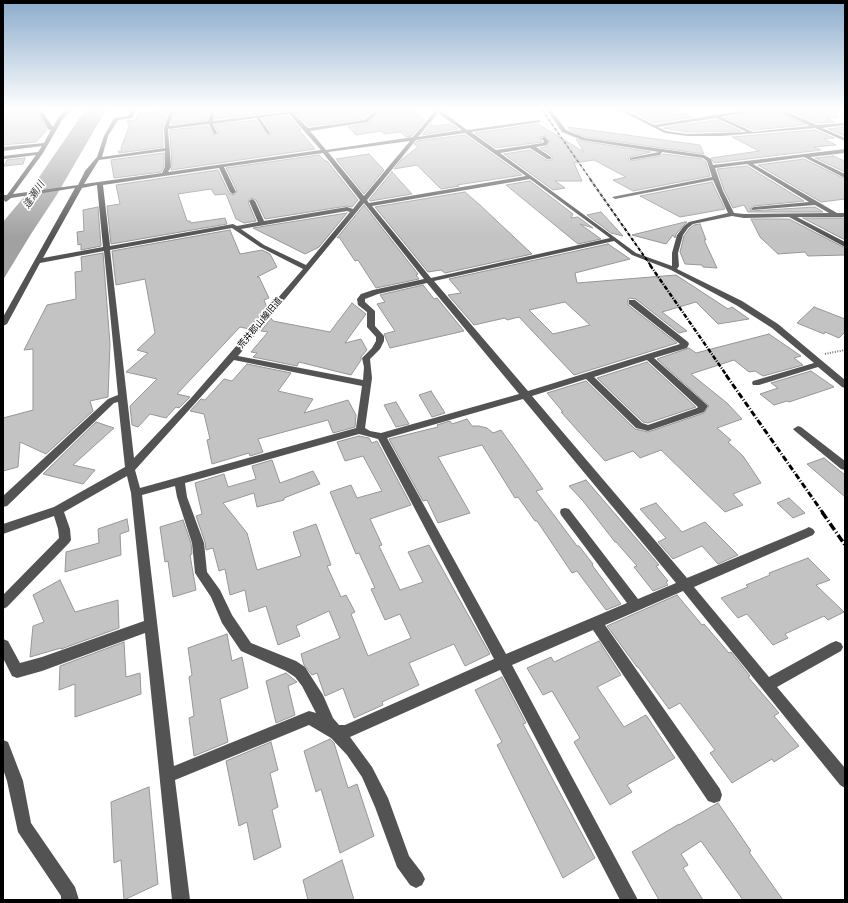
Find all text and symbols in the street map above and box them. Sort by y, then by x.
water label: 逢瀬川 [21,179,47,211]
street label: 荒井郡山線旧道 [236,295,284,351]

